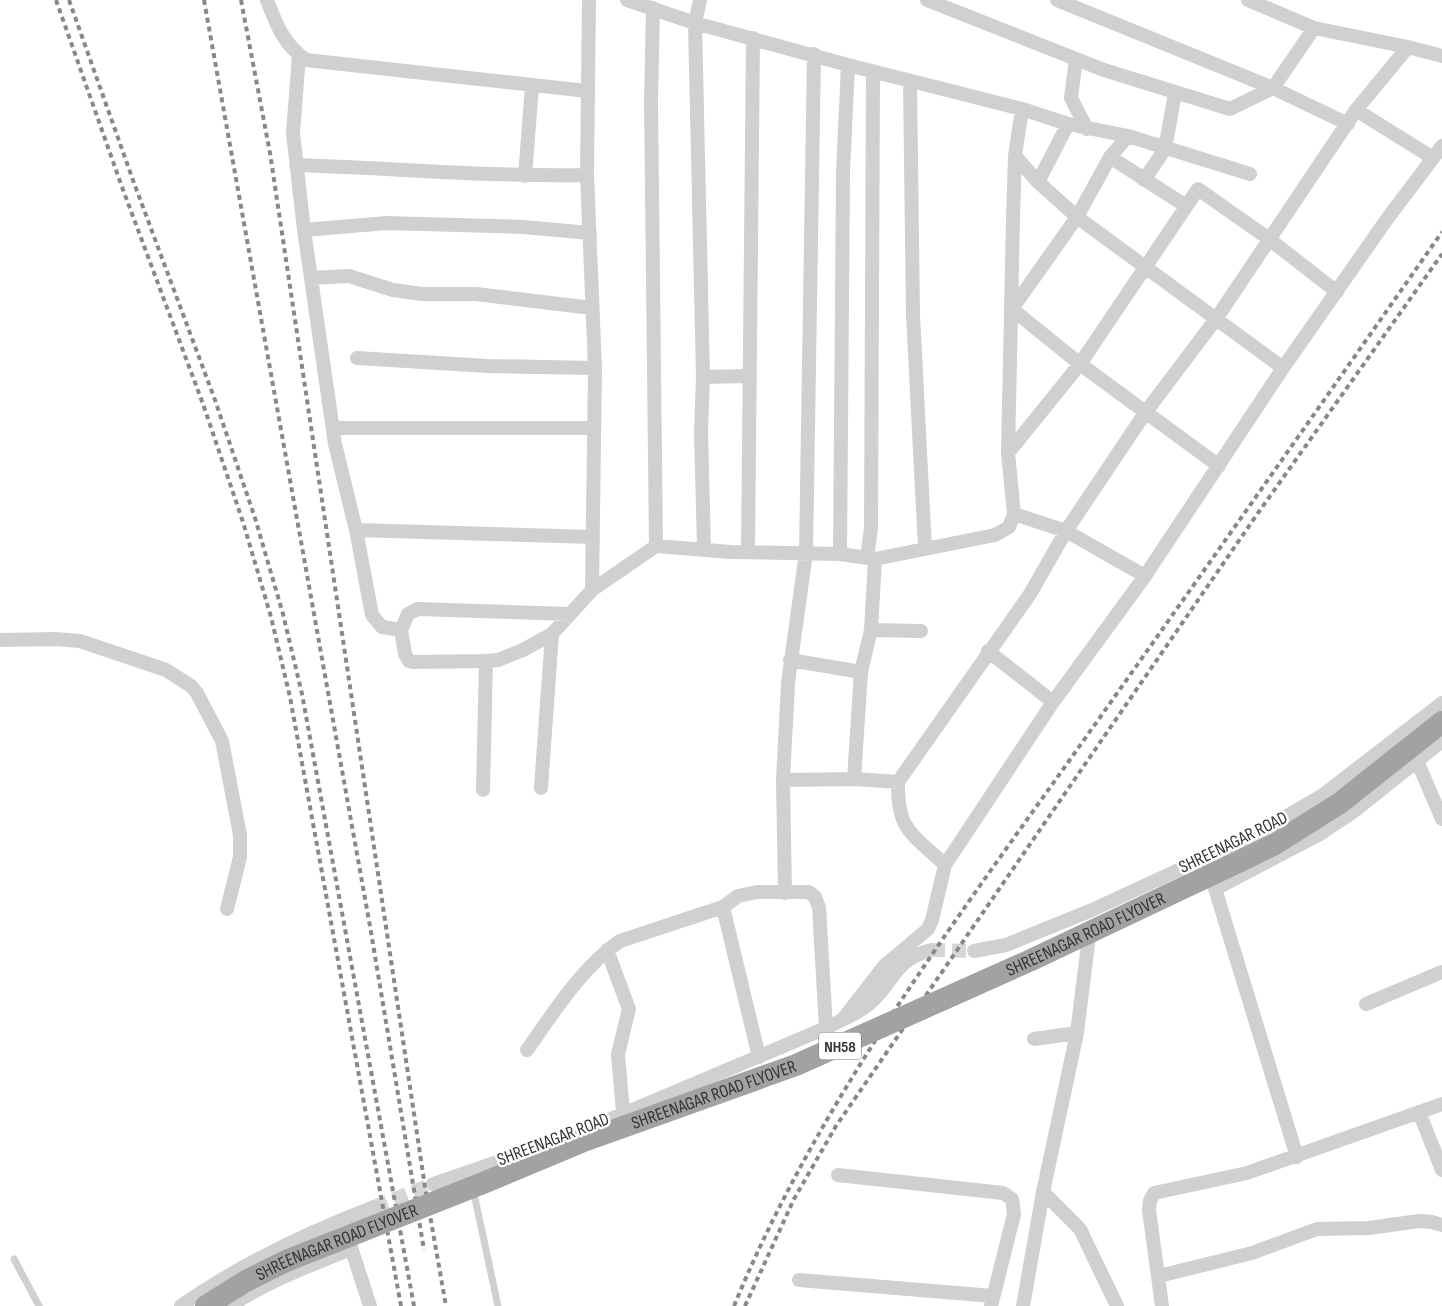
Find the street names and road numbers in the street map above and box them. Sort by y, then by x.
street label: SHREENAGAR ROAD [1176,807,1291,878]
street label: SHREENAGAR ROAD FLYOVER [1003,888,1169,981]
road number: NH58 [819,1032,861,1060]
street label: SHREENAGAR ROAD FLYOVER [629,1056,799,1134]
street label: SHREENAGAR ROAD [494,1108,612,1170]
street label: SHREENAGAR ROAD FLYOVER [252,1200,421,1285]

